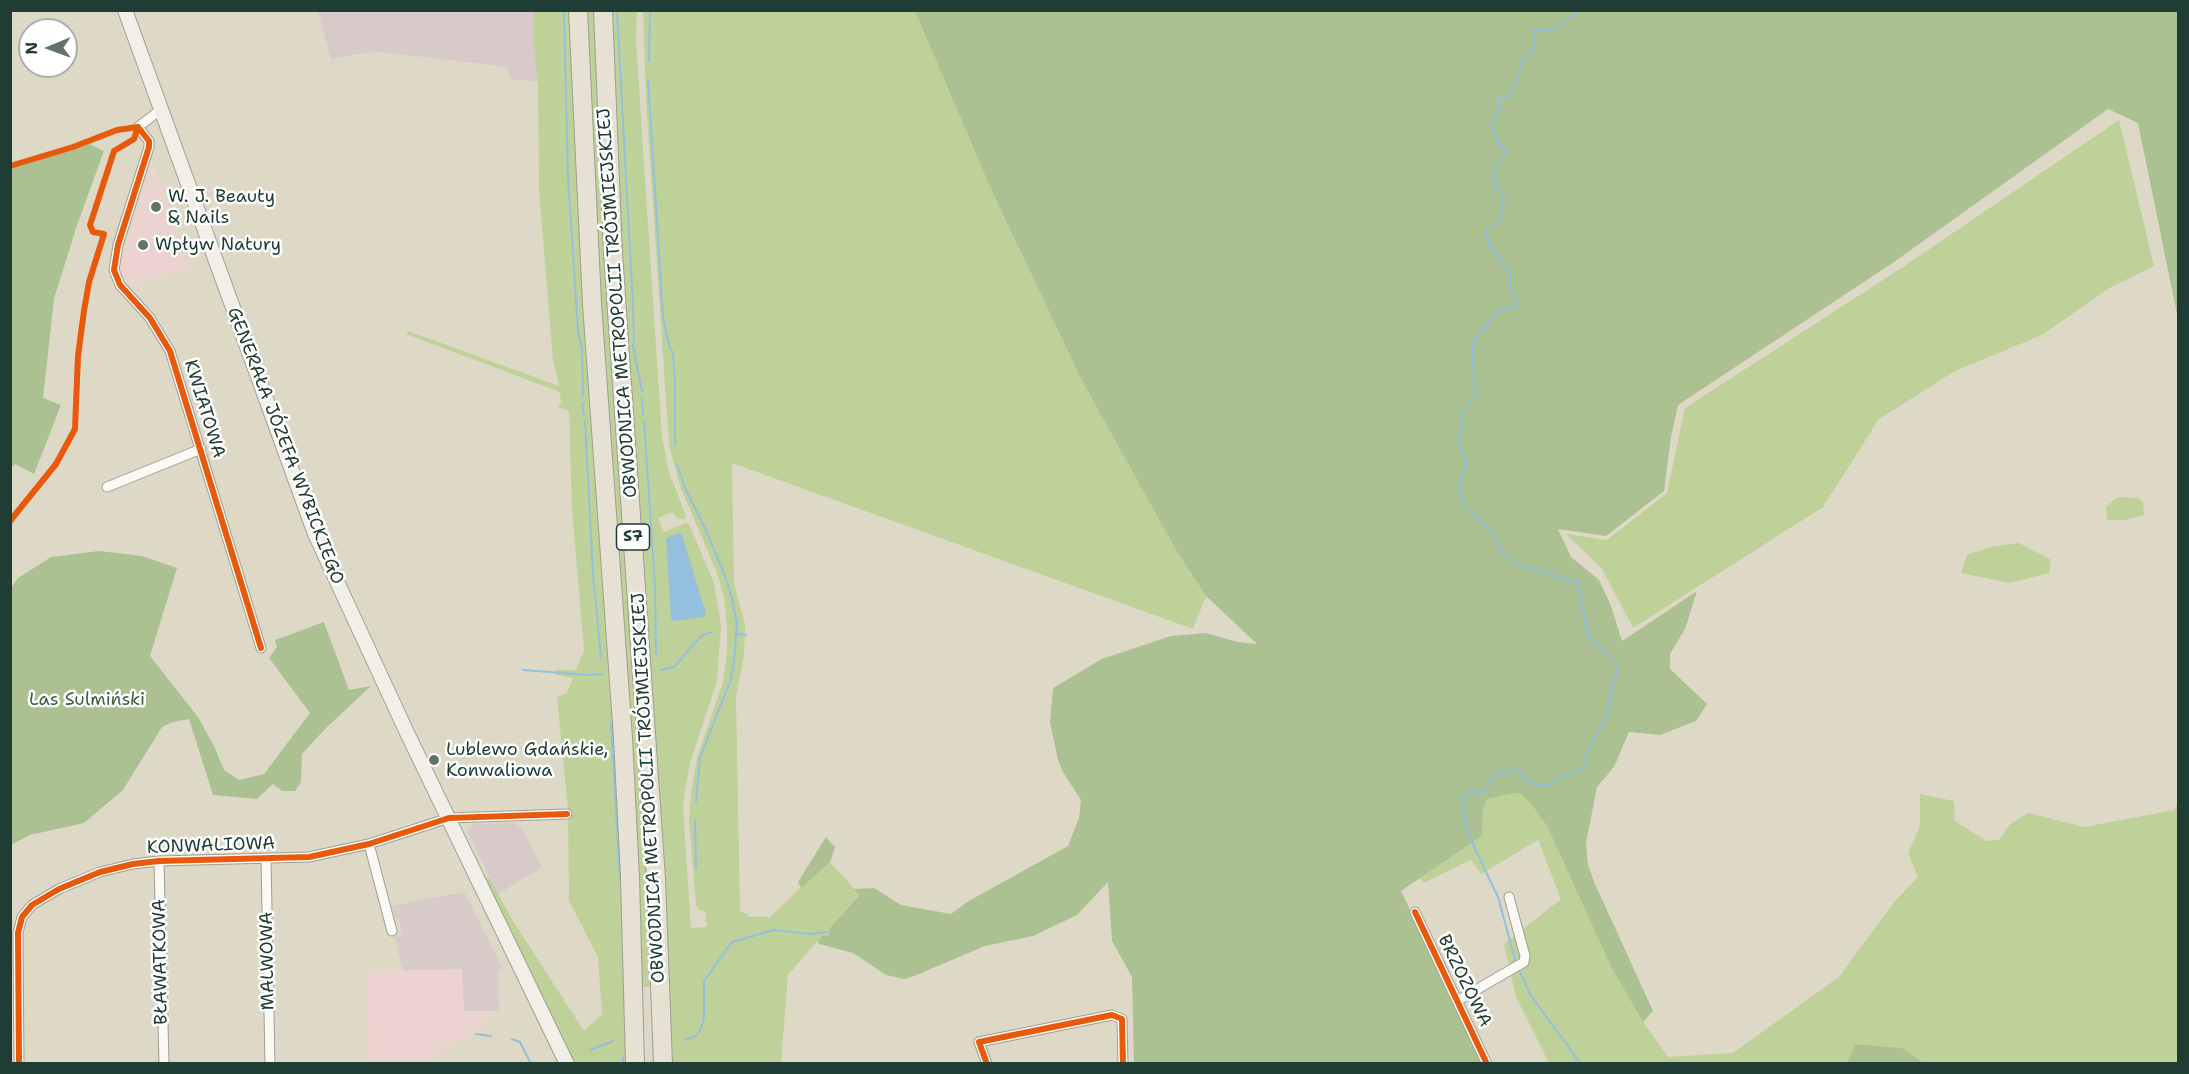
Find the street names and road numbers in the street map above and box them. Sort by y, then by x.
street label: OBWODNICA METROPOLII TRÓJMIEJSKIEJ [594,107,642,499]
street label: GENERAŁA JÓZEFA WYBICKIEGO [222,304,348,588]
street label: KWIATOWA [179,357,229,461]
road number: S7 [616,524,650,550]
street label: OBWODNICA METROPOLII TRÓJMIEJSKIEJ [628,592,670,984]
street label: KONWALIOWA [146,833,276,859]
street label: BŁAWATKOWA [149,899,173,1025]
street label: MALWOWA [256,912,280,1010]
street label: BRZOZOWA [1432,931,1496,1031]

